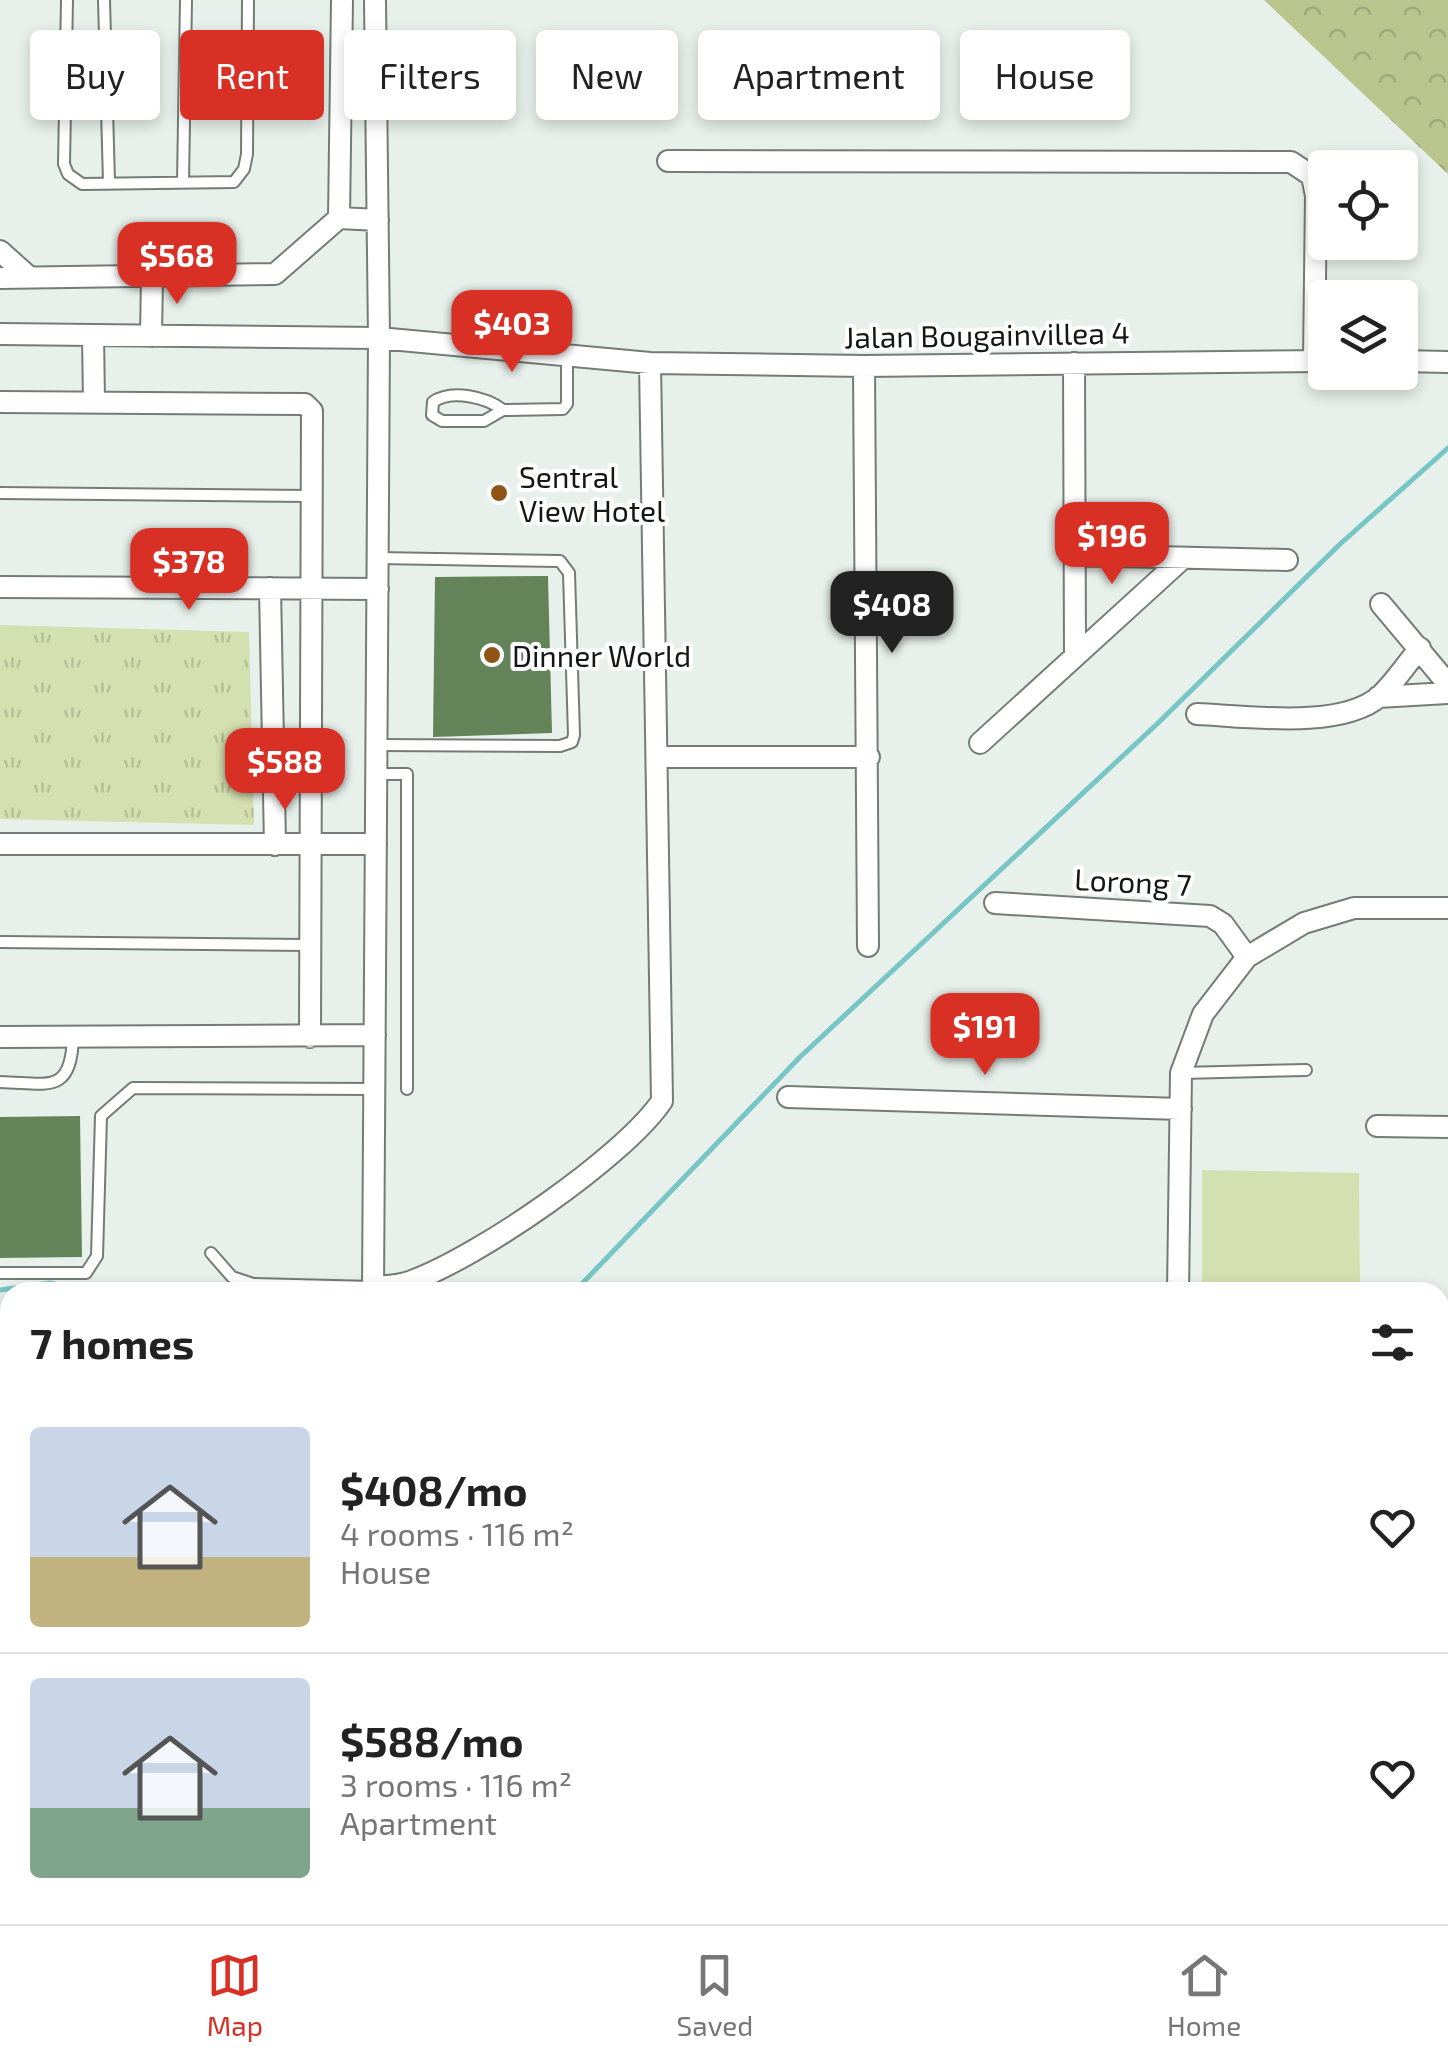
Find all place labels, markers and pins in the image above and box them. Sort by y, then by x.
pin: $568 [118,222,236,307]
pin: $403 [453,290,571,375]
place label: Sentral View Hotel [519,458,665,528]
marker: Sentral View Hotel [488,482,510,504]
pin: $196 [1053,502,1171,587]
pin: $378 [130,528,248,613]
pin: $408 [833,571,951,656]
place label: Dinner World [512,637,691,673]
marker: Dinner World [481,644,503,666]
pin: $588 [226,728,344,813]
pin: $191 [926,993,1044,1078]

